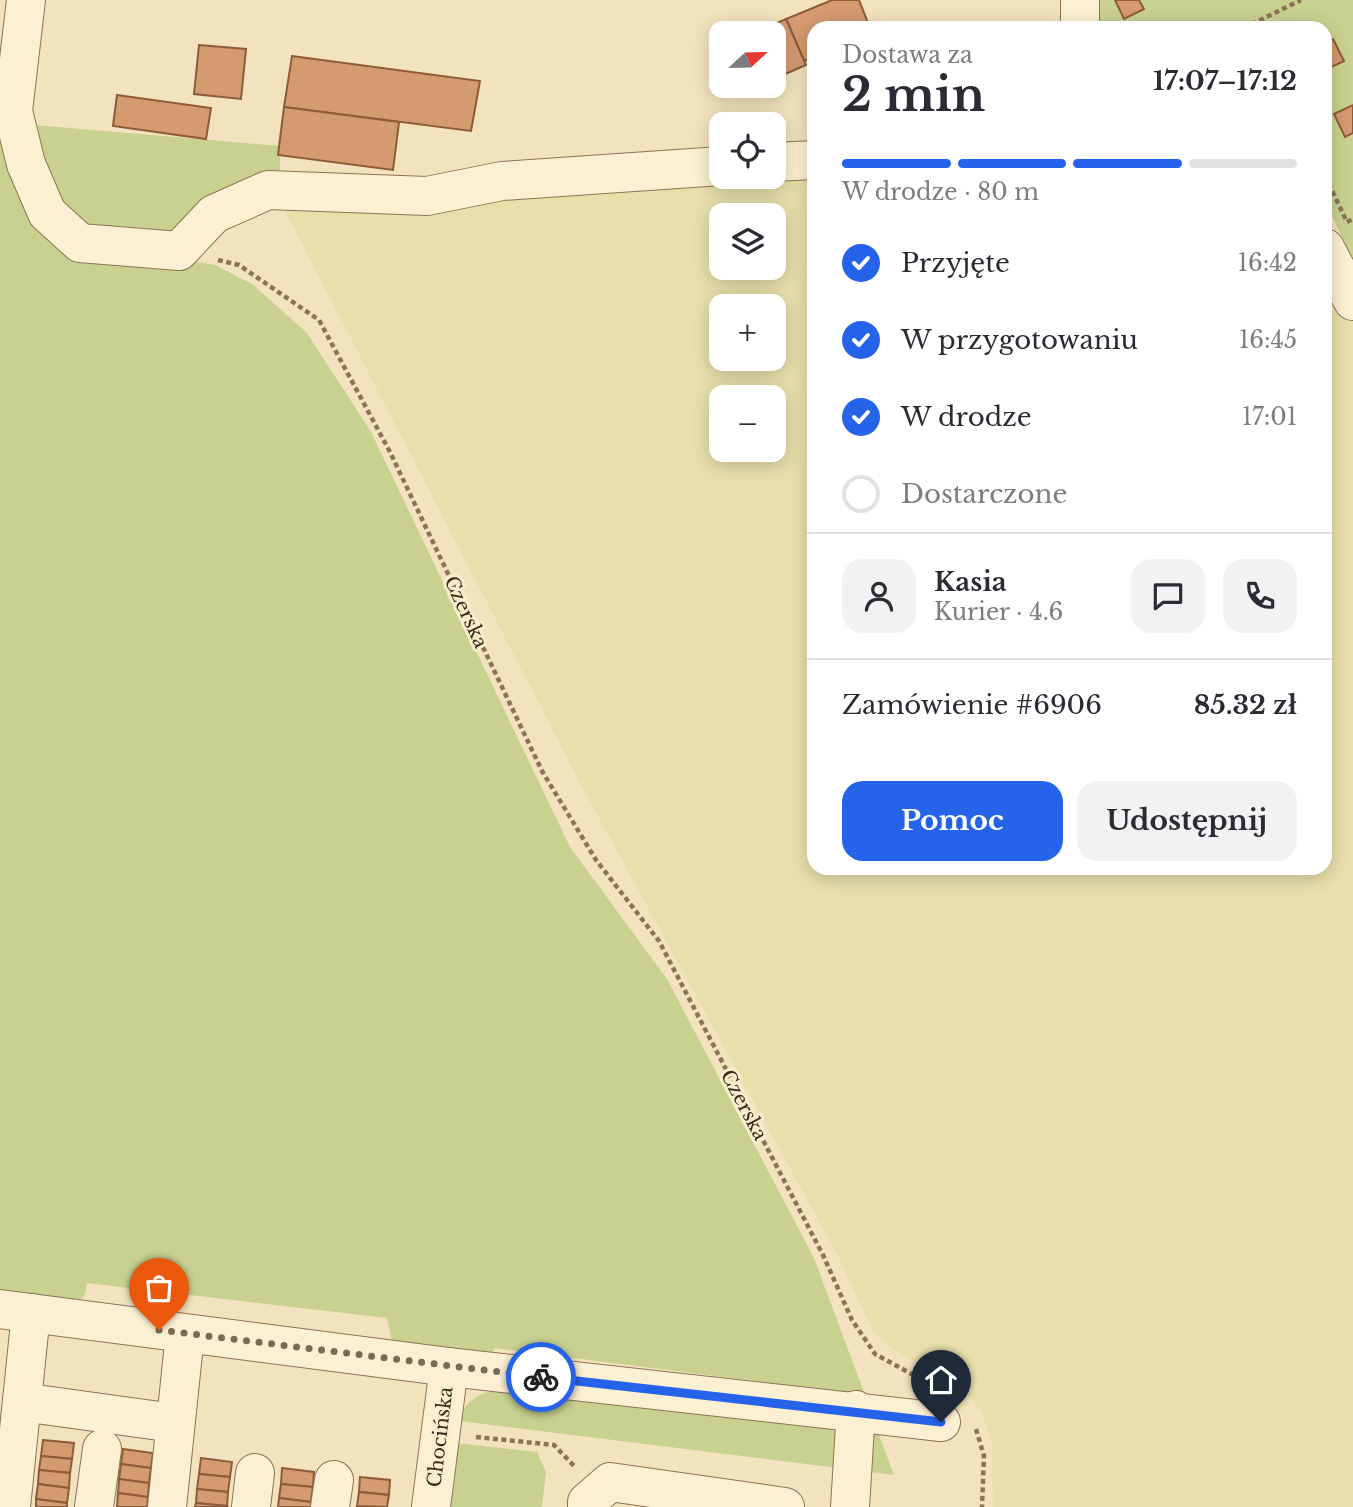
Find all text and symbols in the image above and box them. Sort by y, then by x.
north arrow [709,21,786,98]
map controls [709,21,786,462]
text: Dostawa za [842,41,973,69]
text: 17:07–17:12 [1153,65,1297,97]
text: 2 min [842,66,985,123]
button: locate [709,112,786,189]
text: W drodze · 80 m [842,178,1039,206]
button: layers [709,203,786,280]
icon: check [842,244,880,282]
text: Przyjęte [901,247,1010,279]
text: 16:42 [1238,249,1297,277]
button: + [709,294,786,371]
icon: check [842,321,880,359]
text: W przygotowaniu [901,324,1138,356]
text: 16:45 [1239,326,1297,354]
button: − [709,385,786,462]
icon: check [842,398,880,436]
text: W drodze [901,401,1032,433]
text: 17:01 [1242,403,1297,431]
text: Dostarczone [901,478,1067,510]
button: person [842,559,916,633]
button: chat [1131,559,1205,633]
button: phone [1223,559,1297,633]
text: Kasia [934,566,1007,598]
street label: Czerska [439,572,493,652]
text: Kurier · 4.6 [934,598,1063,626]
text: Zamówienie #6906 [842,689,1102,721]
text: 85.32 zł [1194,689,1297,721]
button: Pomoc [842,781,1063,861]
button: Udostępnij [1077,781,1297,861]
street label: Czerska [716,1066,772,1145]
pin [129,1258,189,1330]
icon: bag [140,1269,178,1307]
courier [506,1342,576,1412]
pin [911,1350,971,1422]
icon: bike [522,1358,560,1396]
icon: home [922,1361,960,1399]
street label: Chocińska [422,1385,458,1489]

